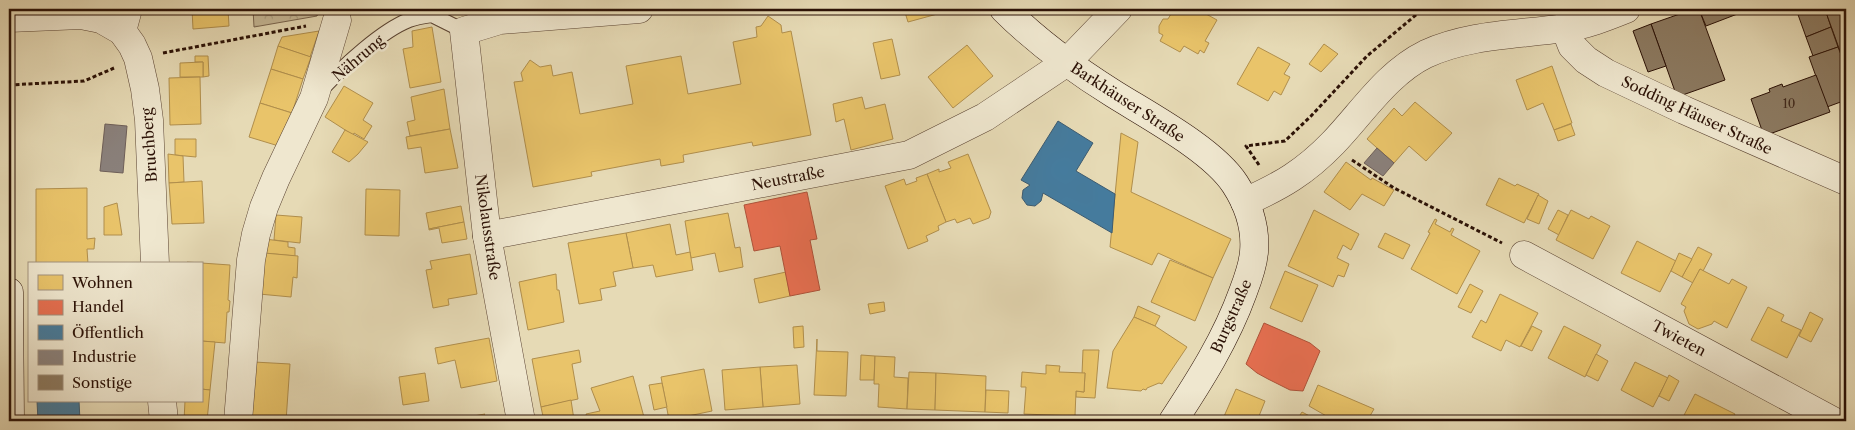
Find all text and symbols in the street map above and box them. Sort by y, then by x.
street label: Nährung [328,31,388,85]
street label: Barkhäuser Straße [1067,58,1189,146]
street label: Sodding Häuser Straße [1618,72,1776,158]
house number: 10 [1783,96,1795,111]
street label: Bruchberg [137,107,161,183]
street label: Neustraße [750,162,826,194]
street label: Nikolausstraße [471,173,505,281]
legend [28,262,202,402]
text: Wohnen [71,273,134,292]
street label: Burgstraße [1206,276,1256,356]
text: Handel [72,297,125,316]
street label: Twieten [1648,316,1710,361]
text: Öffentlich [72,323,145,342]
text: Industrie [72,347,136,366]
text: Sonstige [72,373,132,392]

